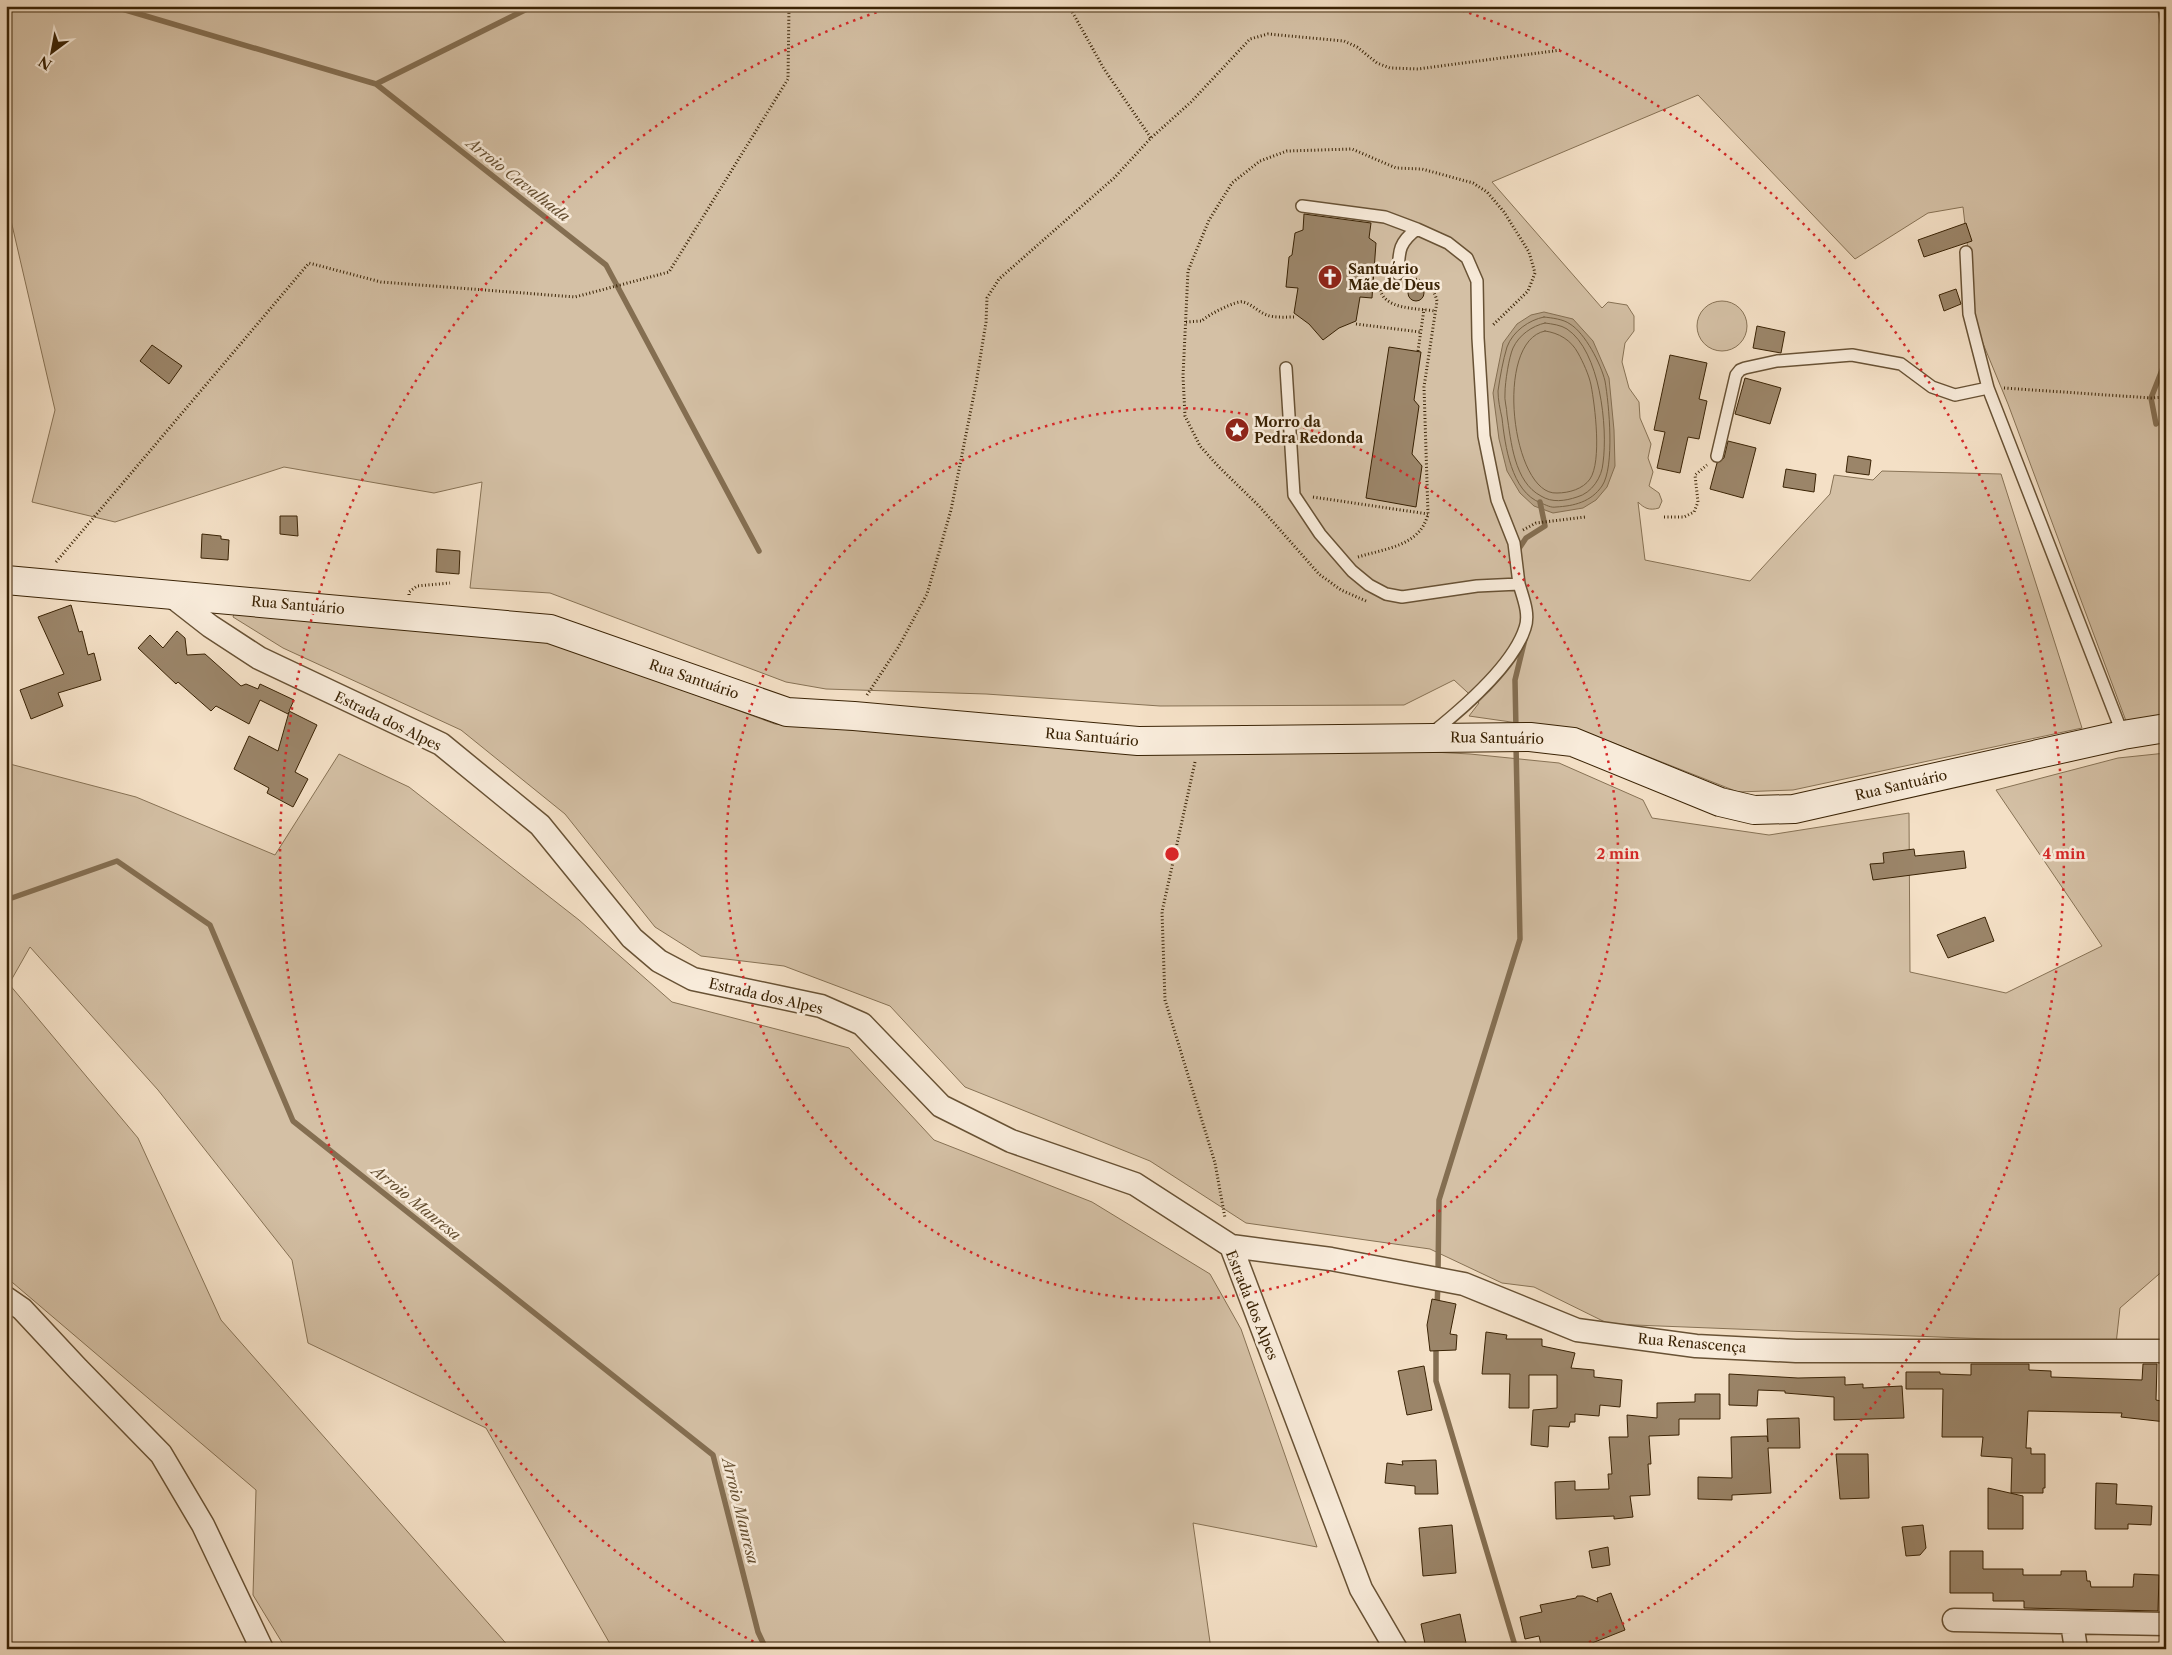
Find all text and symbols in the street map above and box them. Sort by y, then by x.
north arrow [28,28,78,78]
text: N [35,52,55,74]
water label: Arroio Cavalhada [461,132,574,226]
place label: Santuário Mãe de Deus [1348,260,1440,294]
church icon: Santuário Mãe de Deus [1317,264,1343,290]
place label: Morro da Pedra Redonda [1254,413,1364,447]
place icon: Morro da Pedra Redonda [1224,417,1250,443]
street label: Rua Santuário [250,592,346,618]
street label: Rua Santuário [647,655,741,703]
street label: Estrada dos Alpes [332,687,444,755]
street label: Rua Santuário [1044,724,1140,750]
street label: Rua Santuário [1450,728,1544,748]
street label: Rua Santuário [1853,766,1949,804]
text: 2 min [1596,844,1640,863]
text: 4 min [2042,844,2086,863]
centre of rings [1163,845,1181,863]
street label: Estrada dos Alpes [707,974,825,1018]
water label: Arroio Manresa [367,1160,465,1244]
street label: Estrada dos Alpes [1222,1247,1282,1363]
street label: Rua Renascença [1637,1329,1748,1357]
water label: Arroio Manresa [718,1454,763,1566]

